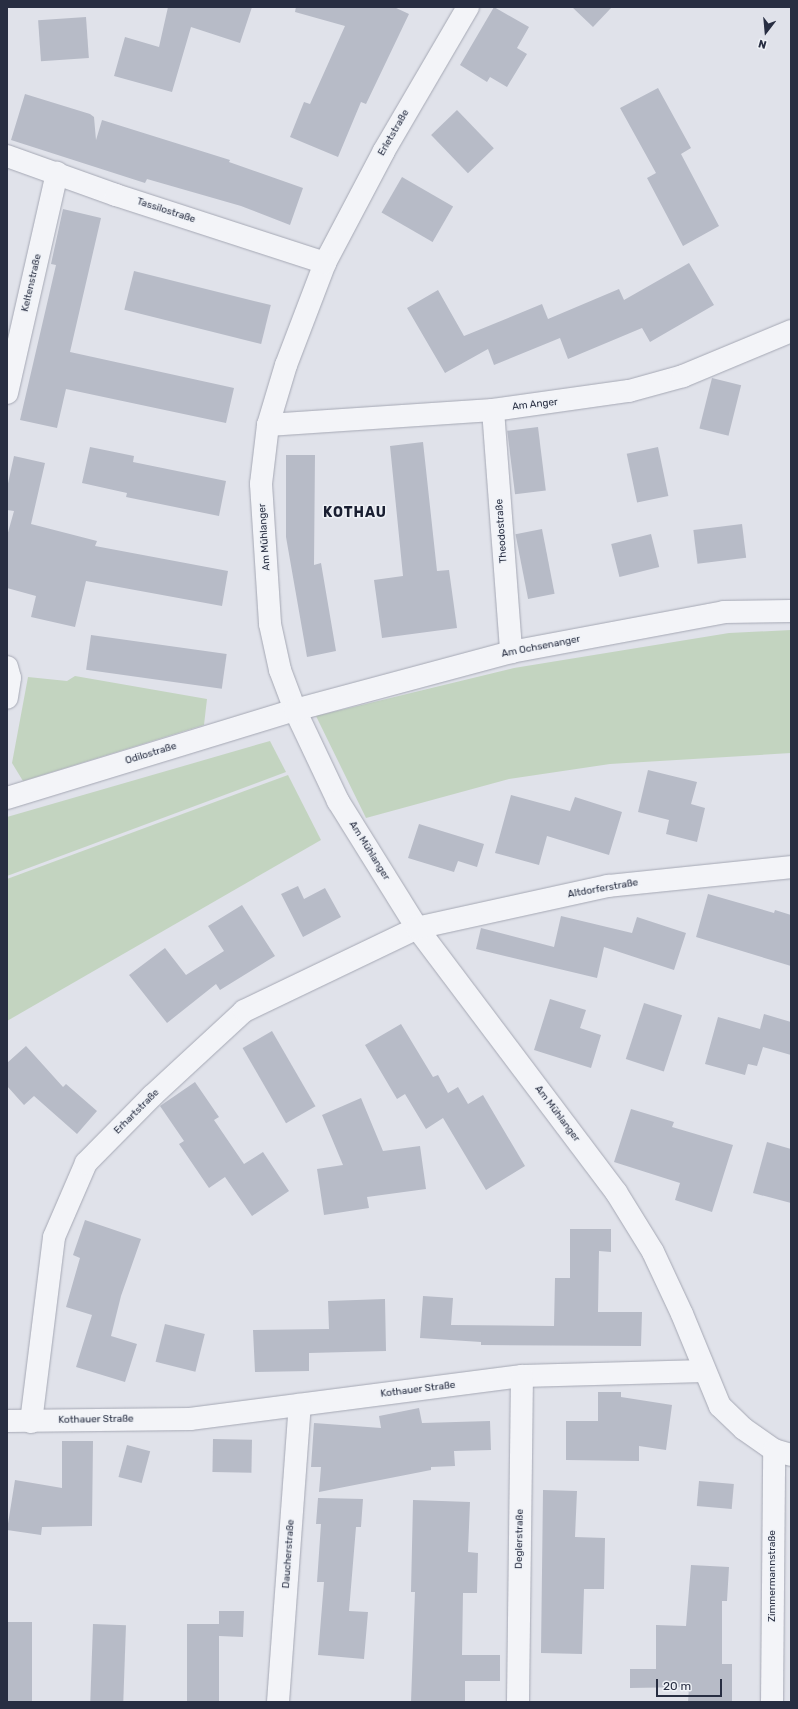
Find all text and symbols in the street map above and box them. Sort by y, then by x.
north arrow [746,12,786,52]
text: N [757,37,768,51]
street label: Erletstraße [376,108,412,158]
street label: Tassilostraße [135,196,197,226]
street label: Keltenstraße [20,253,44,313]
street label: Am Anger [511,397,559,413]
street label: Theodostraße [494,498,510,564]
street label: Am Mühlanger [257,503,273,571]
district label: KOTHAU [323,505,387,521]
street label: Am Ochsenanger [501,633,581,661]
street label: Odilostraße [124,741,178,767]
street label: Am Mühlanger [346,819,392,883]
street label: Altdorferstraße [567,877,639,901]
street label: Am Mühlanger [532,1083,582,1145]
street label: Erhartstraße [112,1087,162,1137]
street label: Kothauer Straße [380,1379,456,1401]
street label: Kothauer Straße [58,1413,134,1427]
street label: Deglerstraße [513,1509,527,1569]
street label: Daucherstraße [281,1519,297,1589]
street label: Zimmermannstraße [767,1530,779,1622]
scale bar [658,1671,724,1697]
text: 20 m [663,1679,691,1693]

